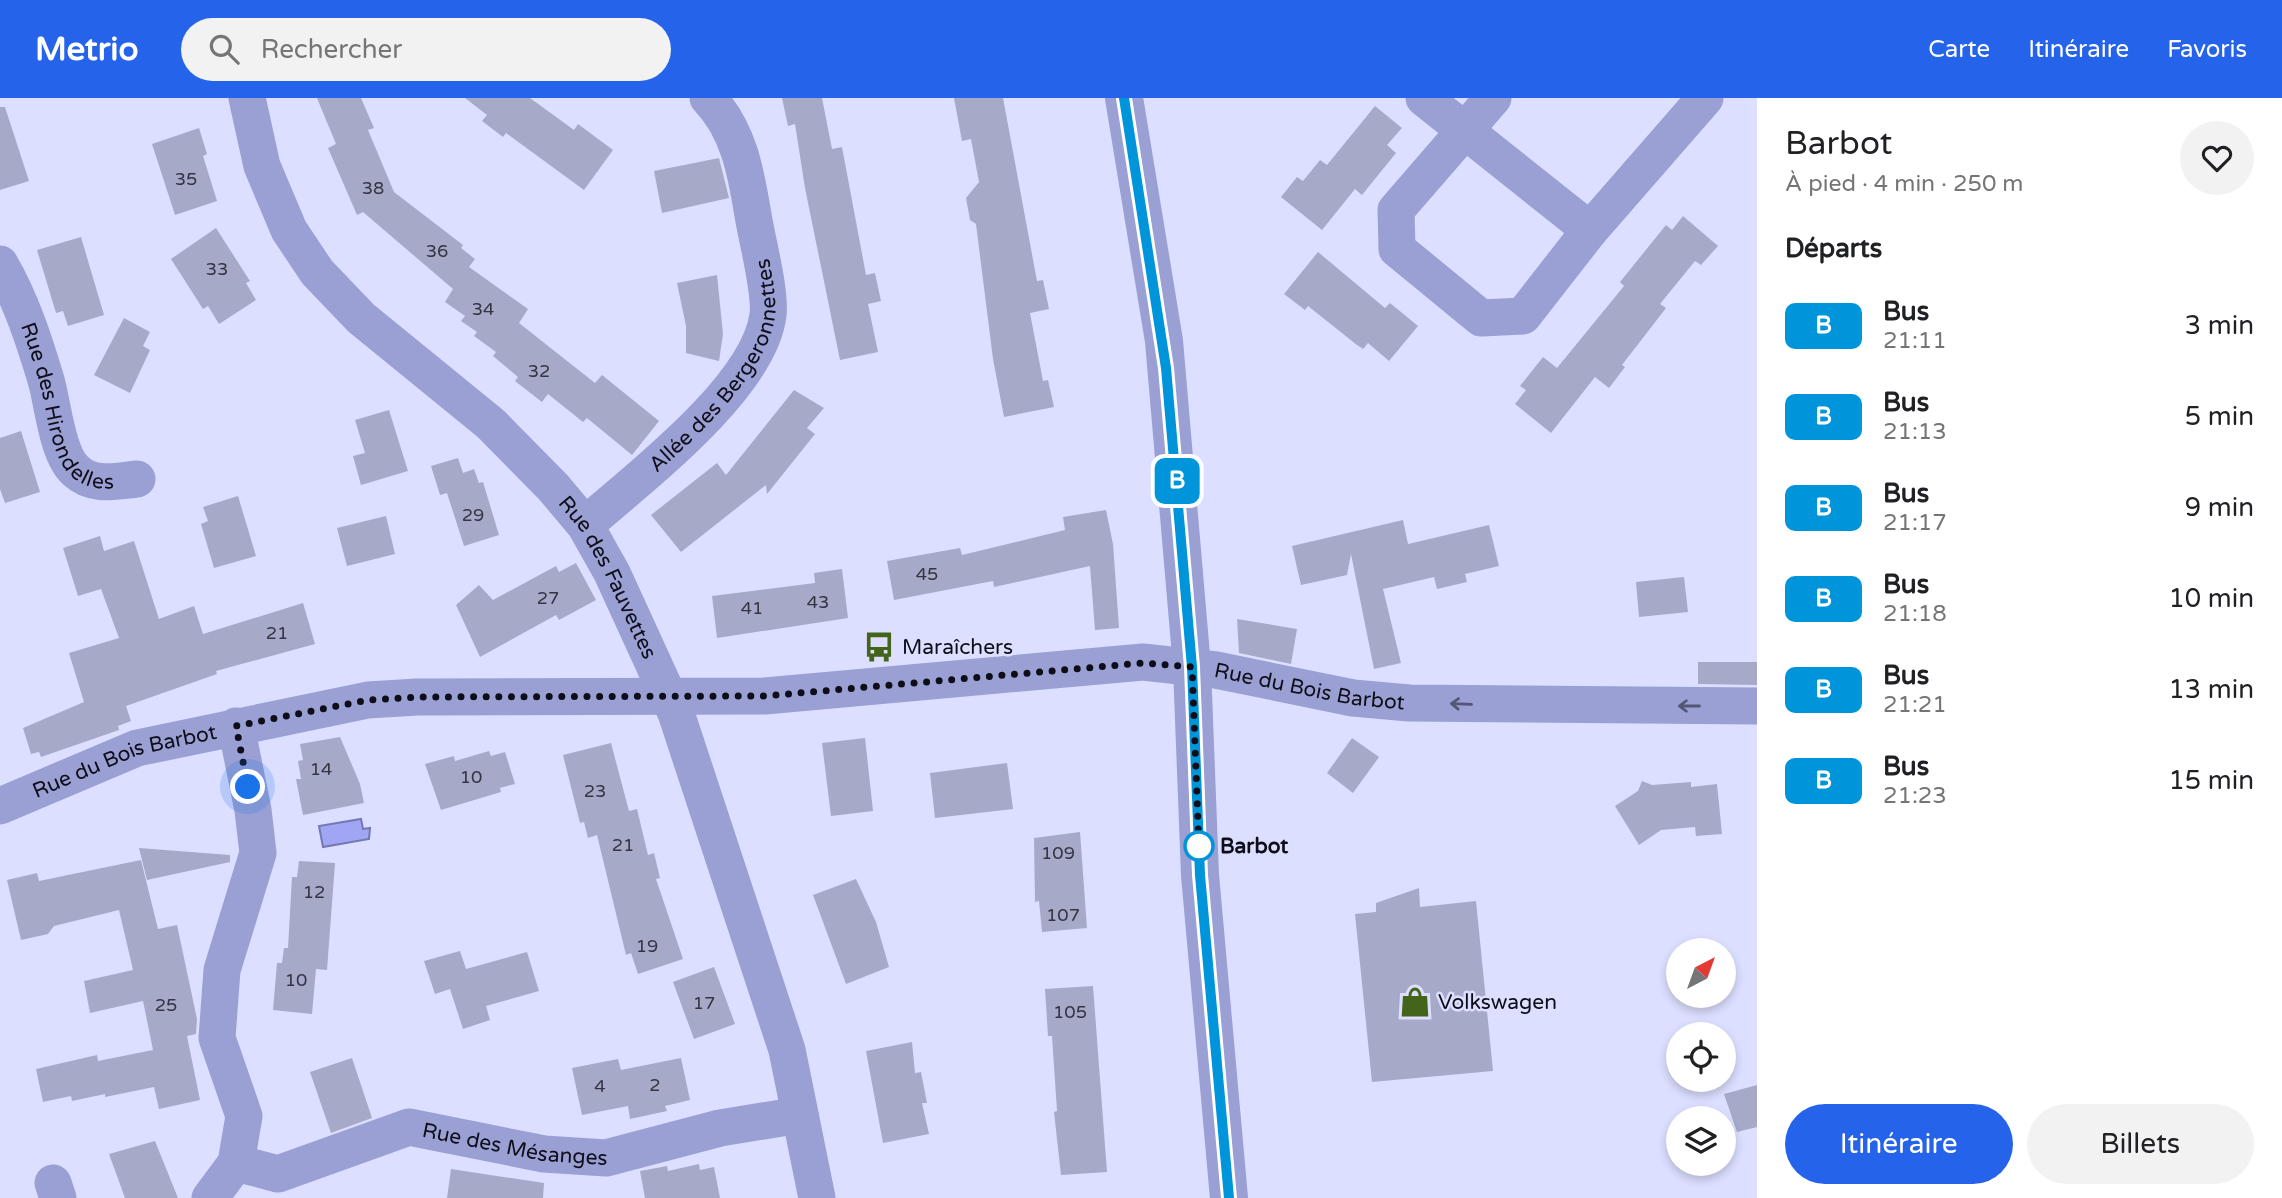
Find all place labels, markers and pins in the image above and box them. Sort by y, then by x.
bus stop icon: Maraîchers [862,630,896,664]
place label: Maraîchers [902,635,1013,660]
marker: Barbot [1184,831,1214,861]
place label: Barbot [1220,834,1288,859]
shop icon: Volkswagen [1398,985,1432,1019]
place label: Volkswagen [1438,990,1557,1015]

